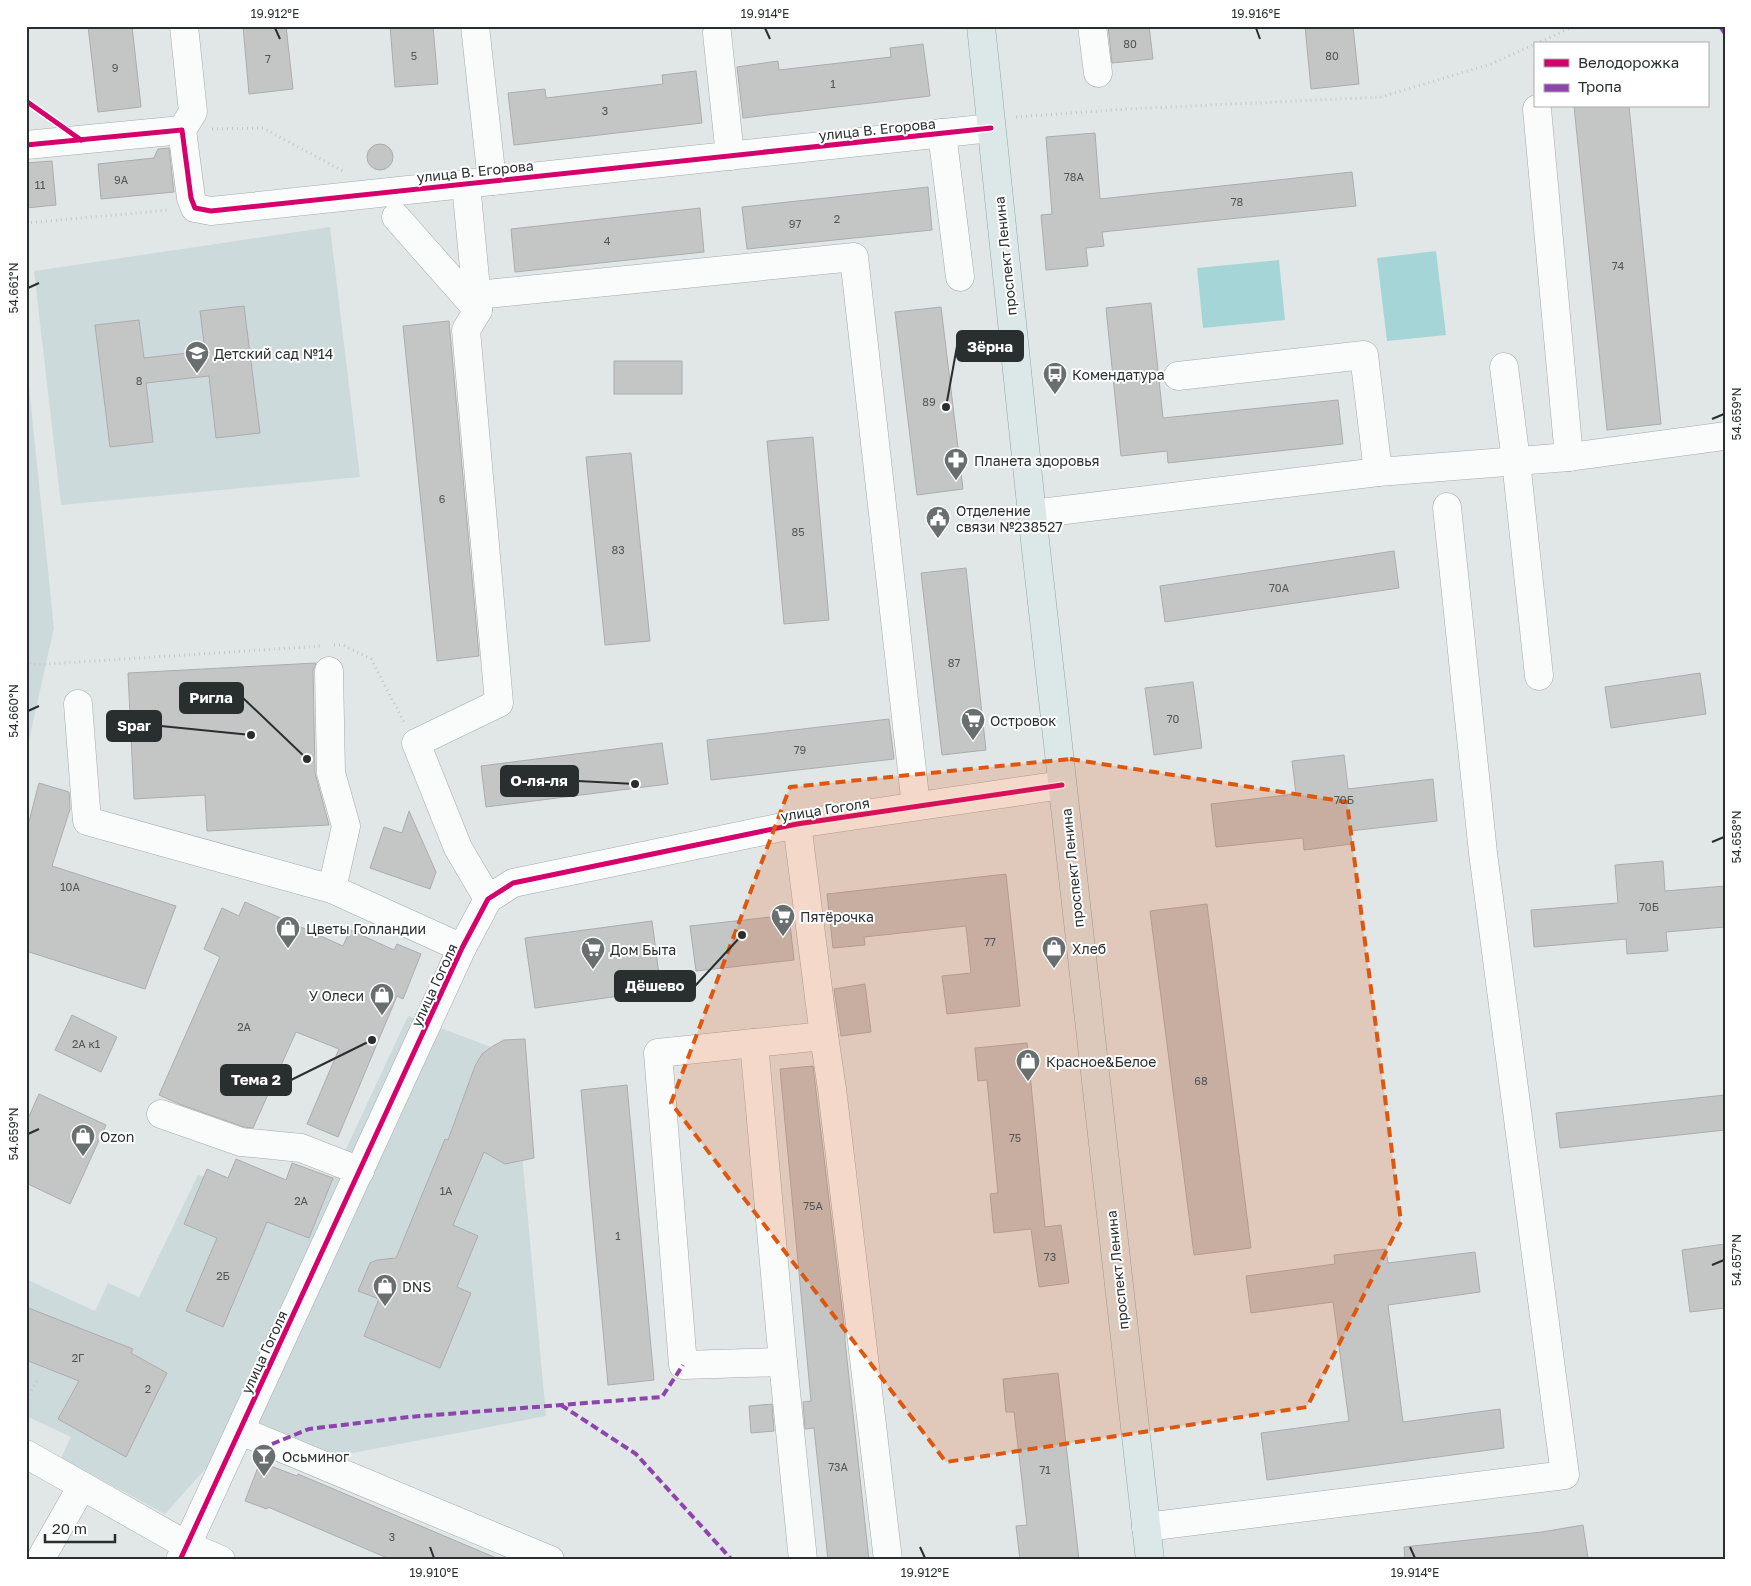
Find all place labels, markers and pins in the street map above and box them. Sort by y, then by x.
callout: Зёрна [957,331,1023,361]
school or university icon: Детский сад №14 [184,340,210,374]
place label: Детский сад №14 [214,345,333,362]
bus stop icon: Комендатура [1042,361,1068,395]
place label: Комендатура [1072,366,1165,383]
pharmacy icon: Планета здоровья [943,447,969,481]
place label: Планета здоровья [974,452,1100,469]
place label: Отделение связи №238527 [956,502,1063,535]
public building icon: Отделение связи №238527 [925,505,951,539]
callout: Ригла [180,683,243,713]
supermarket icon: Островок [960,707,986,741]
callout: Spar [107,711,161,741]
place label: Островок [990,712,1056,729]
callout: О-ля-ля [501,766,578,796]
supermarket icon: Пятёрочка [770,903,796,937]
place label: Пятёрочка [800,908,874,925]
shop icon: Цветы Голландии [275,915,301,949]
place label: Цветы Голландии [306,920,426,937]
shop icon: Хлеб [1041,935,1067,969]
supermarket icon: Дом Быта [580,936,606,970]
place label: Хлеб [1072,940,1106,957]
place label: Дом Быта [610,941,676,958]
callout: Дёшево [615,971,695,1001]
shop icon: У Олеси [369,982,395,1016]
place label: У Олеси [309,987,364,1004]
shop icon: Красное&Белое [1015,1048,1041,1082]
place label: Красное&Белое [1046,1053,1156,1070]
callout: Тема 2 [221,1065,291,1095]
shop icon: Ozon [70,1123,96,1157]
place label: Ozon [100,1128,134,1145]
shop icon: DNS [372,1273,398,1307]
place label: DNS [402,1278,431,1295]
bar icon: Осьминог [251,1443,277,1477]
place label: Осьминог [282,1448,350,1465]

